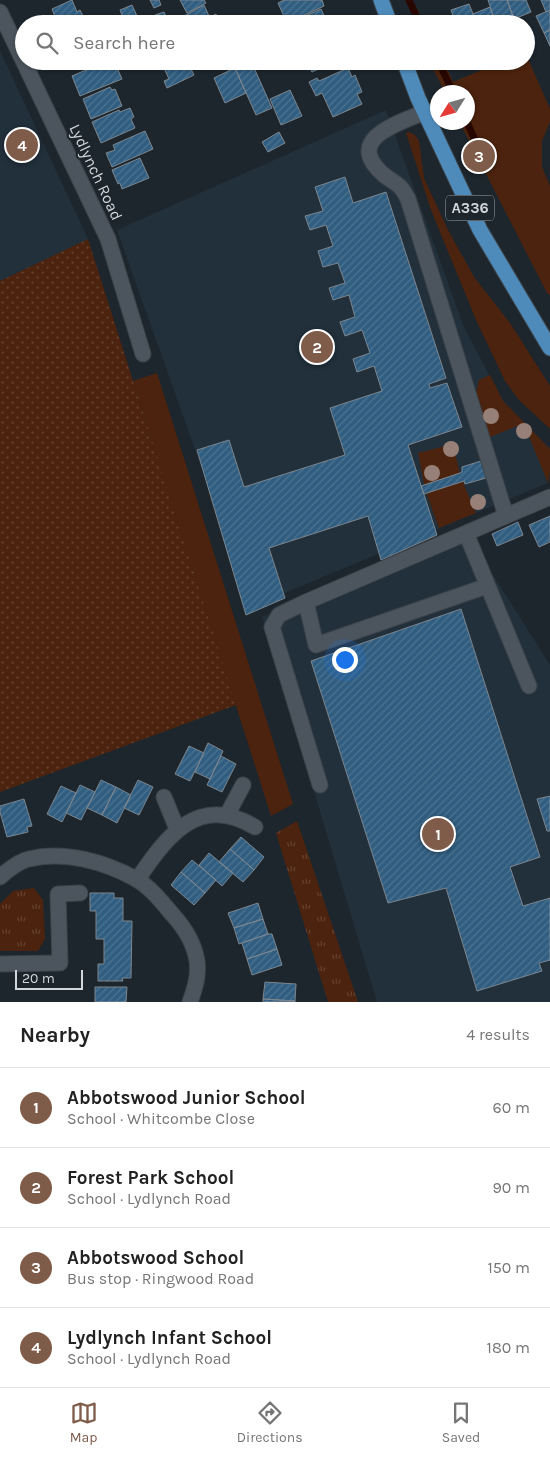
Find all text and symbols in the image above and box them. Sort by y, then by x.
search box [15,15,535,70]
icon: search [33,29,61,57]
text: Search here [73,32,175,54]
north arrow [430,85,475,130]
street label: Lydlynch Road [65,121,127,223]
pin: 4 [6,126,38,164]
pin: 3 [463,137,495,175]
road number: A336 [446,196,494,220]
pin: 2 [301,328,333,366]
your location [332,647,358,673]
pin: 1 [422,815,454,853]
scale bar [15,967,82,990]
text: 20 m [22,970,55,987]
text: Nearby [20,1023,90,1047]
text: 4 results [466,1025,530,1044]
text: Abbotswood Junior School [67,1087,306,1109]
text: 1 [33,1098,39,1117]
text: 60 m [493,1098,530,1117]
text: School · Whitcombe Close [67,1109,255,1128]
text: Forest Park School [67,1167,234,1189]
text: 2 [31,1178,41,1197]
text: 90 m [492,1178,530,1197]
text: School · Lydlynch Road [67,1189,231,1208]
text: Abbotswood School [67,1247,244,1269]
text: 3 [31,1258,41,1277]
text: 150 m [487,1258,530,1277]
text: Bus stop · Ringwood Road [67,1269,254,1288]
text: Lydlynch Infant School [67,1327,272,1349]
text: 4 [31,1338,41,1357]
text: 180 m [487,1338,530,1357]
text: School · Lydlynch Road [67,1349,231,1368]
tab: Map [70,1399,98,1446]
tab: Directions [237,1399,303,1446]
tab: Saved [442,1399,480,1446]

